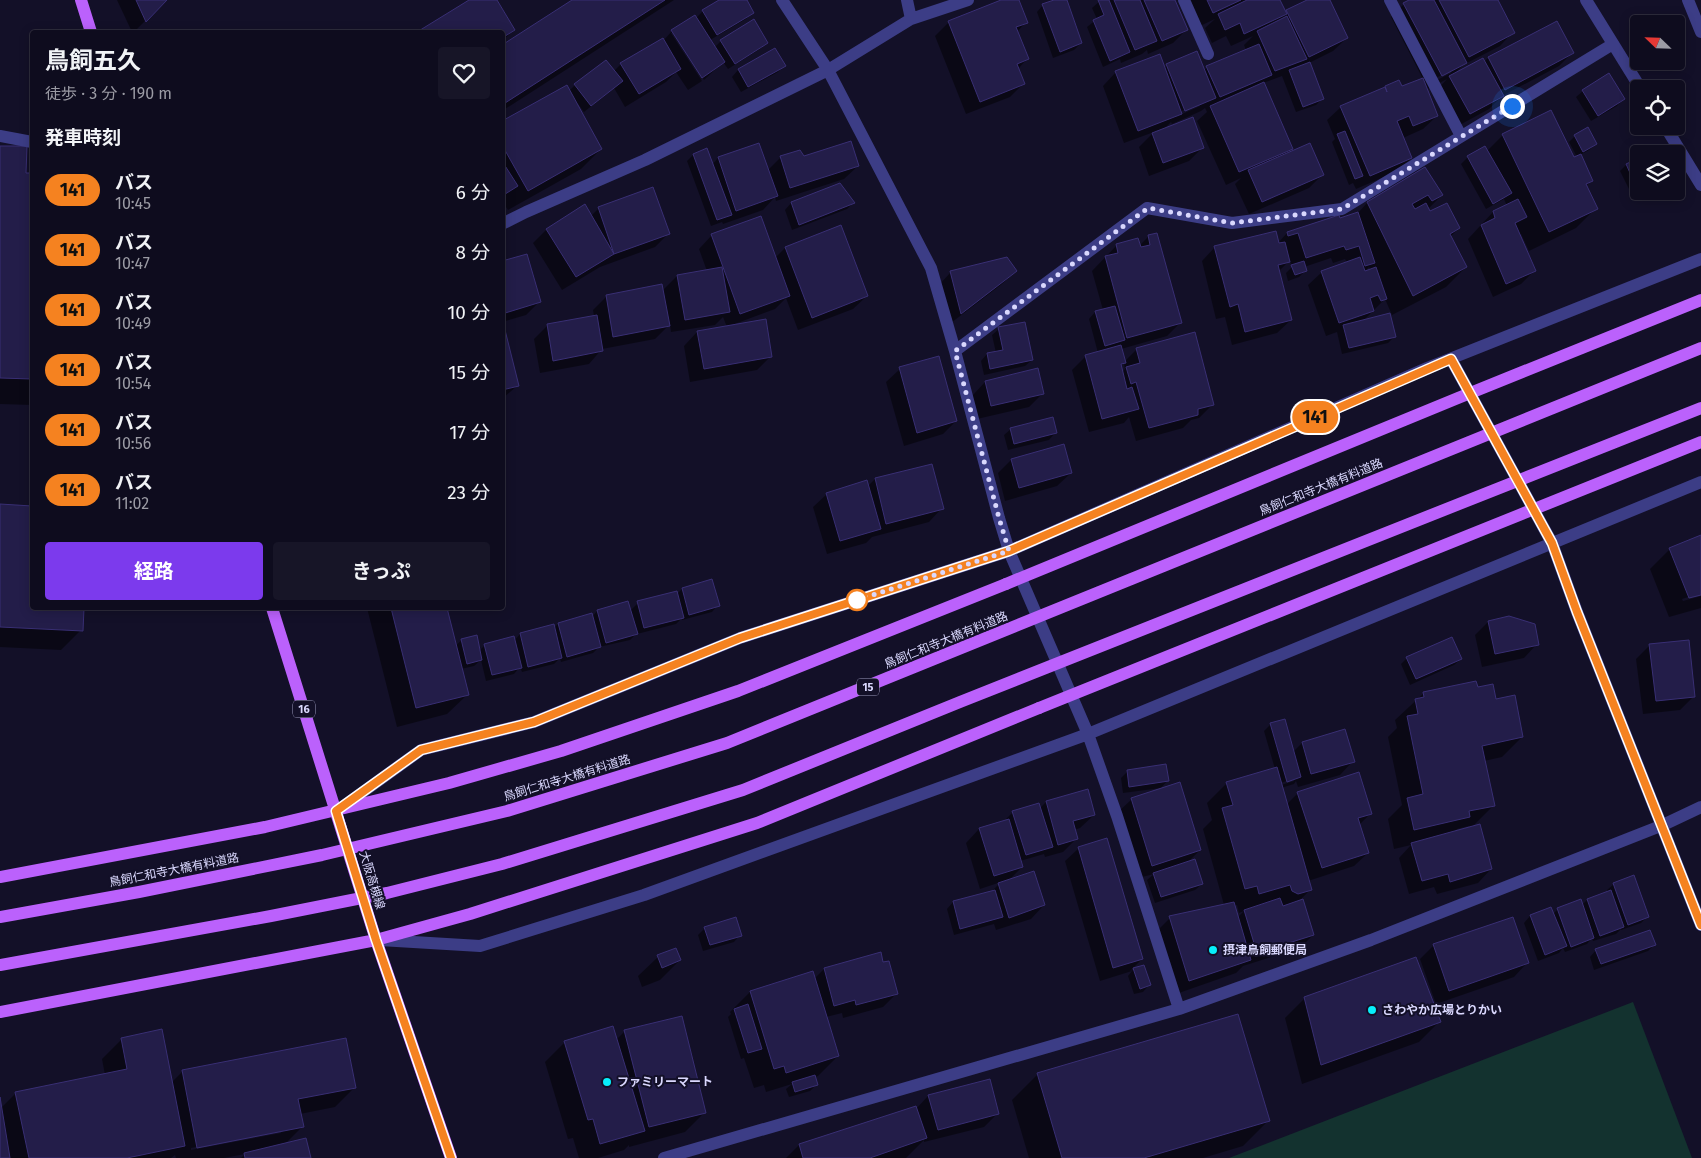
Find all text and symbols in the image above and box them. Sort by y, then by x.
north arrow [1630,15,1685,70]
map controls [1630,15,1685,200]
text: 鳥飼五久 [45,47,141,75]
button: heart [438,47,490,99]
button: locate [1630,80,1685,135]
text: 徒歩 · 3 分 · 190 m [45,84,172,103]
your location [1500,94,1525,119]
text: 発車時刻 [45,126,121,149]
button: layers [1630,145,1685,200]
text: バス [115,171,153,194]
text: 141 [60,179,85,201]
text: 6 分 [456,181,490,204]
text: 10:45 [115,194,151,213]
text: バス [115,231,153,254]
text: 141 [60,239,85,261]
text: 8 分 [455,241,490,264]
text: 10:47 [115,254,150,273]
text: バス [115,291,153,314]
text: 141 [60,299,85,321]
text: 10 分 [447,301,490,324]
text: 10:49 [115,314,151,333]
text: バス [115,351,153,374]
text: 141 [60,359,85,381]
text: 15 分 [448,361,490,384]
text: 10:54 [115,374,151,393]
line badge: 141 [1286,401,1344,433]
text: 141 [1302,406,1328,428]
text: バス [115,411,153,434]
text: 141 [60,419,85,441]
text: 17 分 [449,421,490,444]
text: 10:56 [115,434,151,453]
street label: 鳥飼仁和寺大橋有料道路 [1257,456,1385,518]
text: バス [115,471,153,494]
text: 141 [60,479,85,501]
text: 23 分 [447,481,490,504]
text: 11:02 [115,494,149,513]
button: 経路 [45,542,263,600]
button: きっぷ [273,542,490,600]
unlabelled marker [846,589,868,611]
street label: 鳥飼仁和寺大橋有料道路 [882,609,1010,671]
road number: 15 [857,679,879,696]
road number: 16 [293,701,315,718]
street label: 鳥飼仁和寺大橋有料道路 [502,752,632,804]
street label: 大阪高槻線 [357,849,387,911]
street label: 鳥飼仁和寺大橋有料道路 [108,851,240,889]
place label: 摂津鳥飼郵便局 [1223,943,1307,957]
marker: 摂津鳥飼郵便局 [1207,944,1219,956]
place label: さわやか広場とりかい [1382,1003,1502,1017]
marker: さわやか広場とりかい [1366,1004,1378,1016]
place label: ファミリーマート [617,1075,713,1089]
marker: ファミリーマート [601,1076,613,1088]

